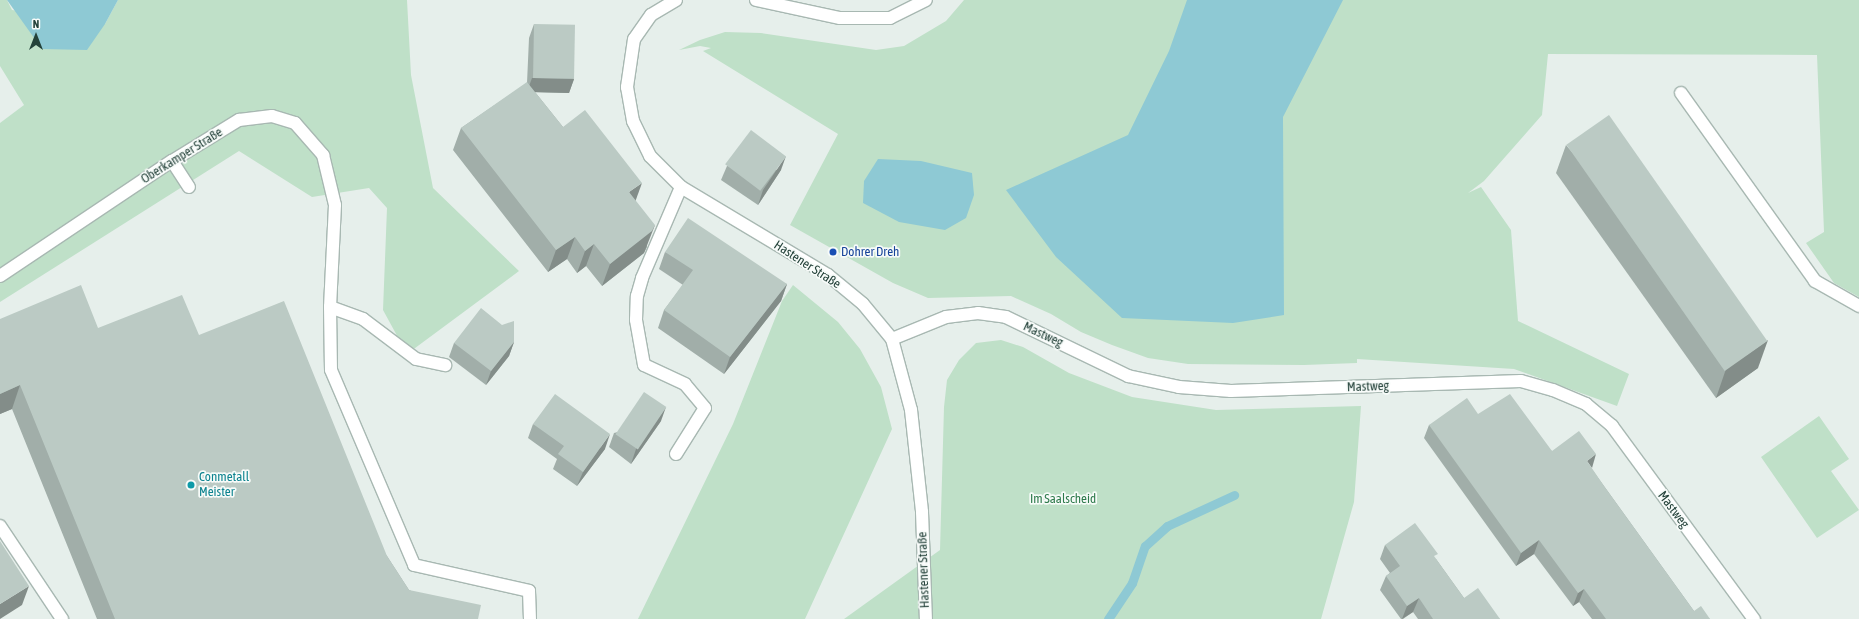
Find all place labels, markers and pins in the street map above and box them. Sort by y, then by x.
place label: Dohrer Dreh [841,244,899,260]
marker: Dohrer Dreh [828,247,838,257]
place label: Conmetall Meister [199,470,249,501]
marker: Conmetall Meister [186,480,196,490]

